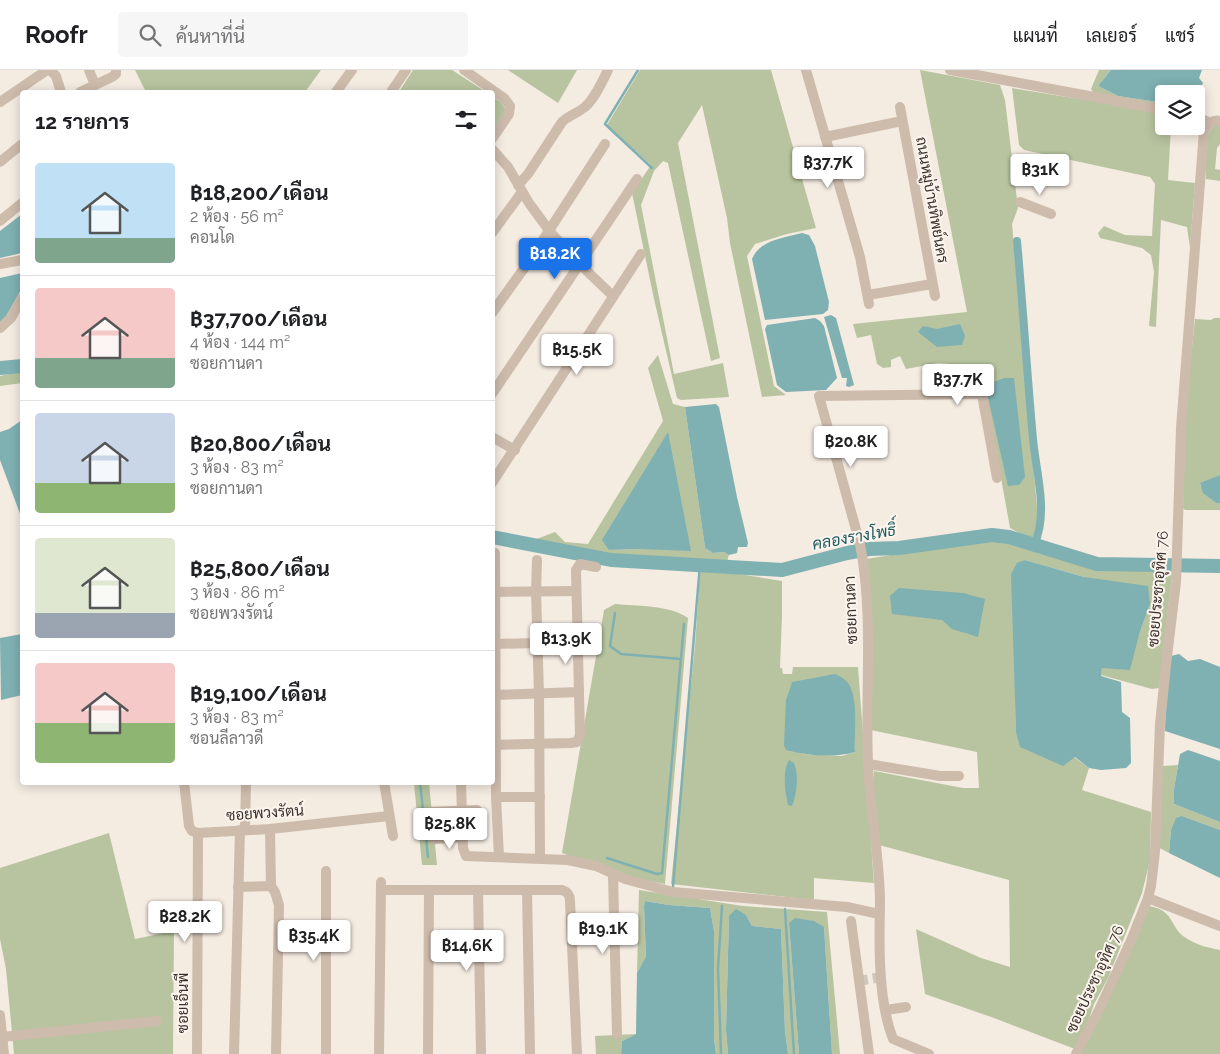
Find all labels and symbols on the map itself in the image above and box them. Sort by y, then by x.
street label: ถนนหมู่บ้านทิพย์นคร [911,135,953,265]
pin: ฿37.7K [787,146,869,189]
pin: ฿31K [1010,154,1070,196]
pin: ฿18.2K [514,238,596,280]
pin: ฿15.5K [536,334,618,376]
pin: ฿37.7K [917,364,999,406]
pin: ฿20.8K [810,426,892,468]
water label: คลองรางโพธิ์ [810,515,900,554]
street label: ซอยประชาอุทิศ 76 [1144,530,1174,648]
street label: ซอยกานดา [841,576,861,644]
pin: ฿13.9K [525,622,607,665]
street label: ซอยพวงรัตน์ [225,800,304,825]
pin: ฿25.8K [409,808,491,850]
pin: ฿28.2K [144,900,226,943]
pin: ฿19.1K [562,912,644,955]
pin: ฿35.4K [273,920,355,962]
street label: ซอยประชาอุทิศ 76 [1062,922,1130,1037]
pin: ฿14.6K [426,930,508,972]
street label: ซอยเอ็นพี [172,973,192,1033]

